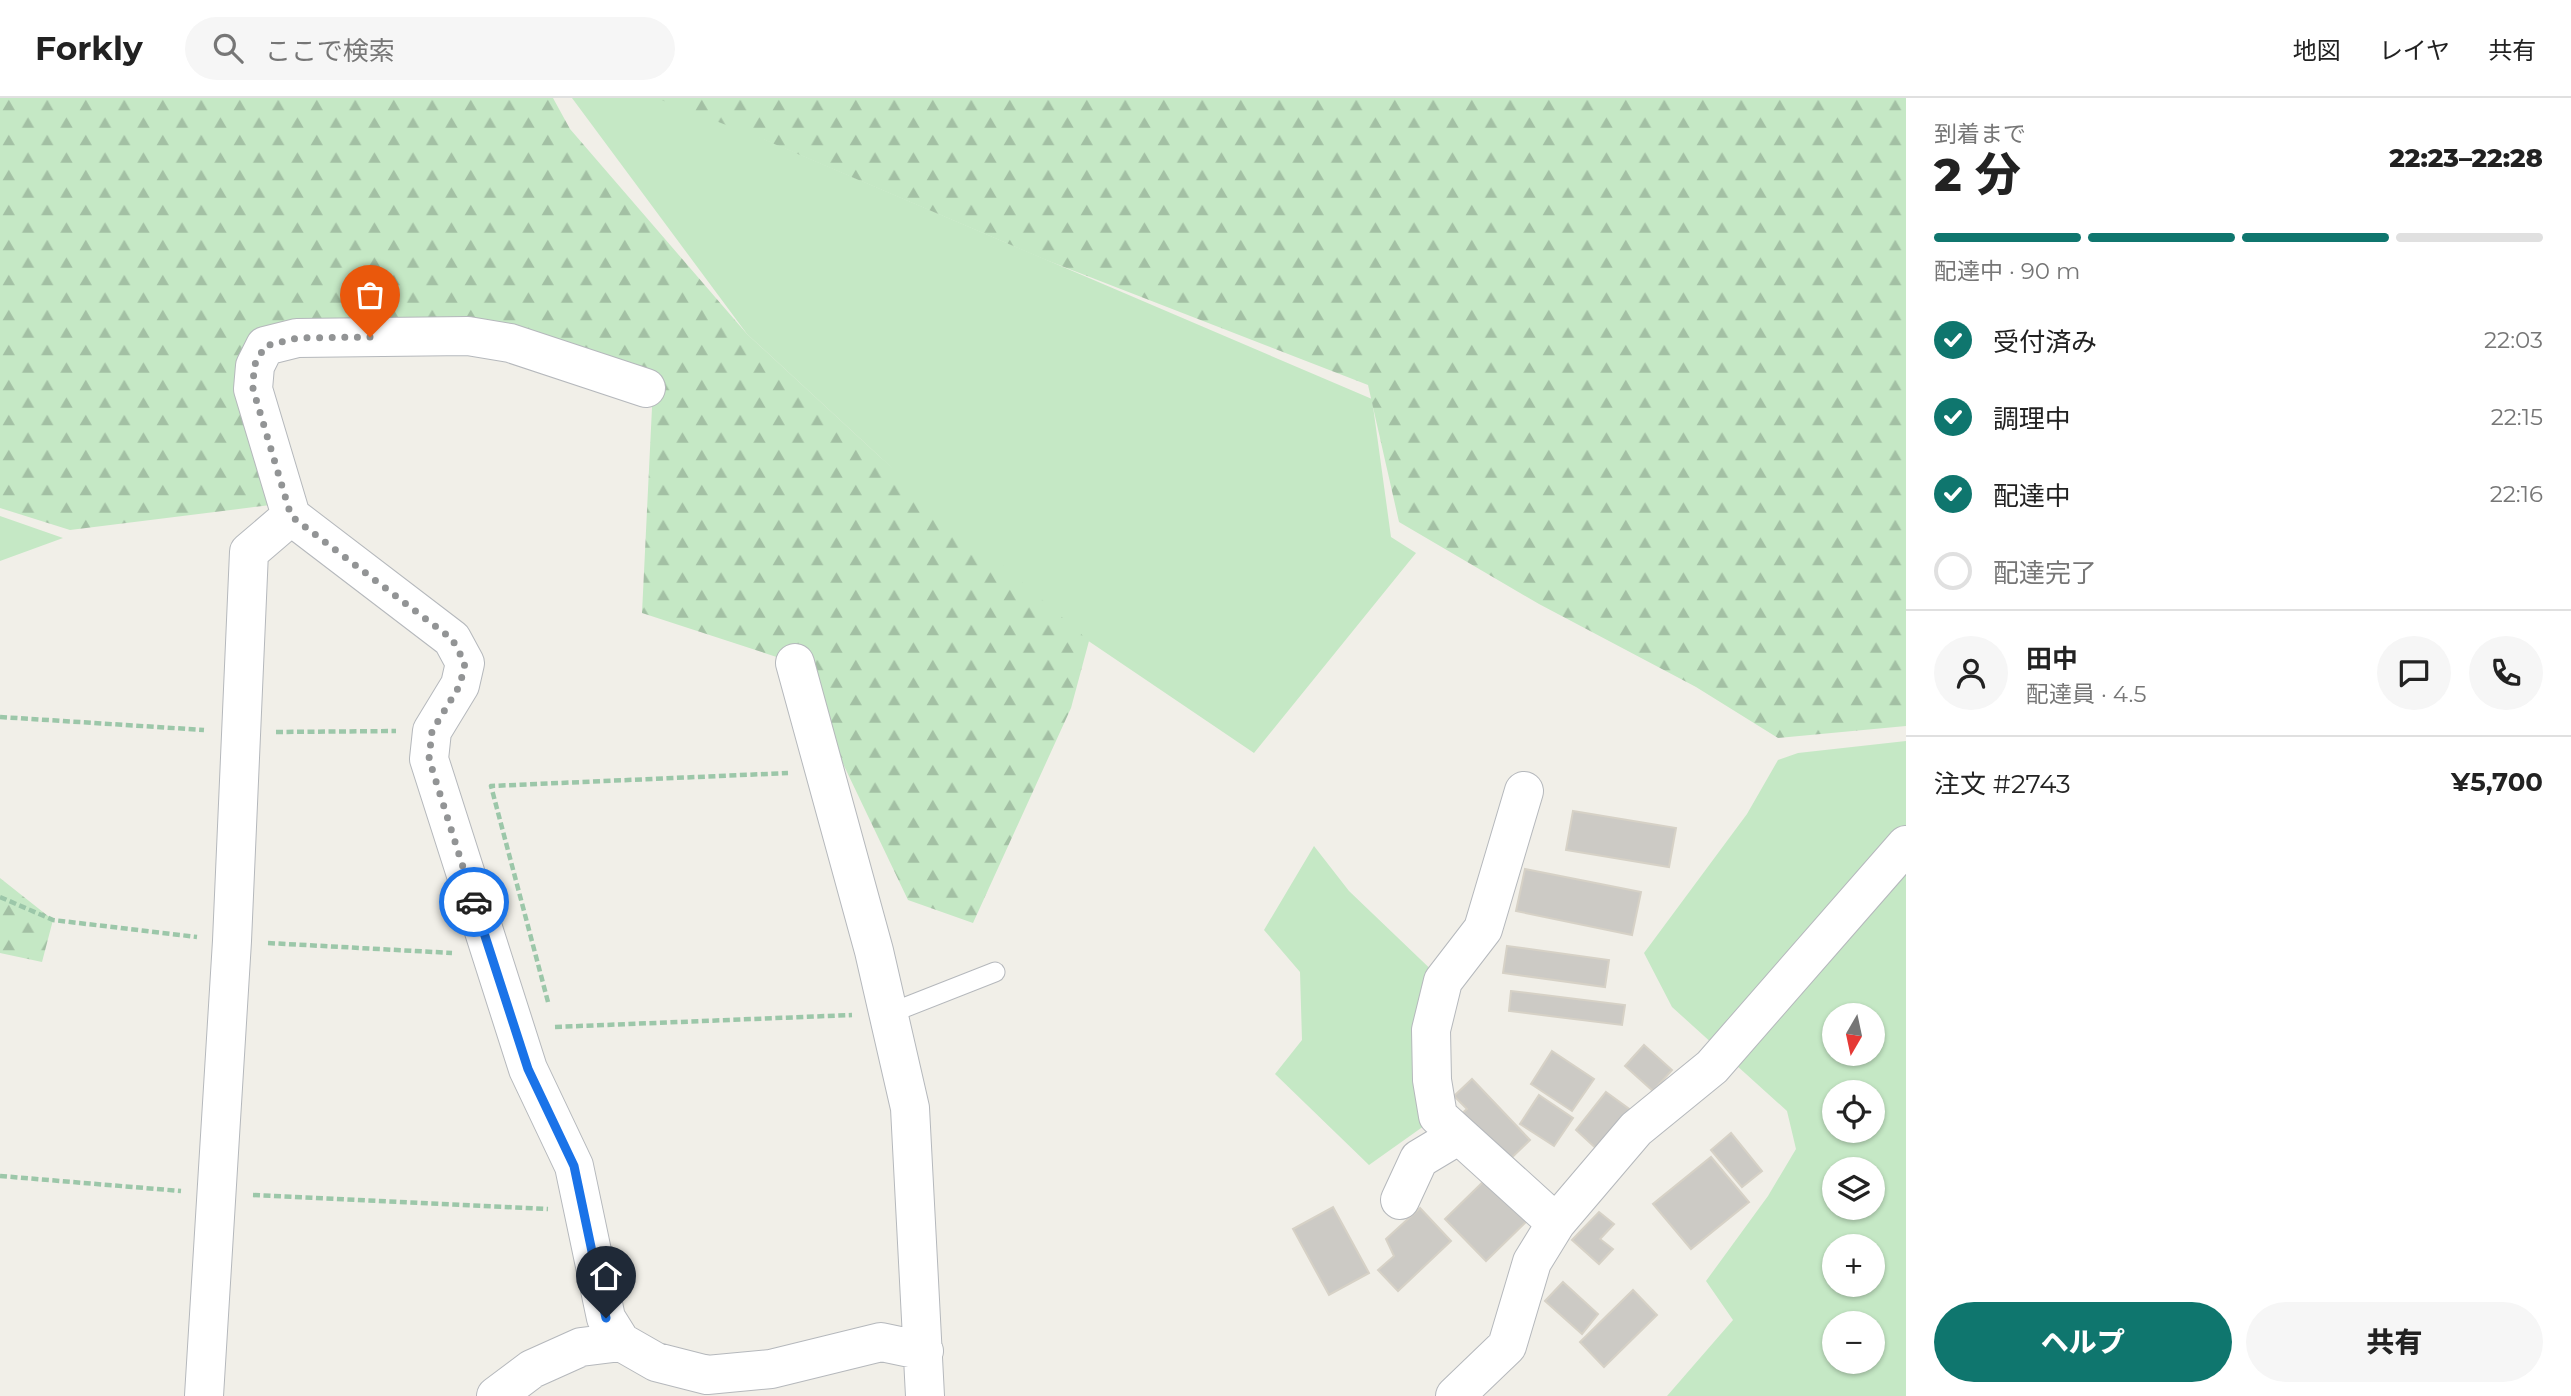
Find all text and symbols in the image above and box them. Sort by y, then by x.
search box [185,17,675,80]
text: Forkly [35,28,143,68]
icon: search [209,29,247,67]
text: ここで検索 [265,35,395,67]
text: 地図 [2293,36,2341,65]
text: レイヤ [2379,36,2450,65]
text: 共有 [2488,36,2536,65]
text: 到着まで [1934,120,2026,148]
text: 22:23–22:28 [2389,142,2543,174]
text: 2 分 [1934,146,2021,203]
text: 配達中 · 90 m [1934,257,2081,285]
pin [340,265,400,337]
icon: bag [351,276,389,314]
icon: check [1934,321,1972,359]
text: 受付済み [1993,326,2097,358]
text: 22:03 [2484,326,2543,354]
icon: check [1934,398,1972,436]
text: 調理中 [1993,403,2071,435]
text: 22:15 [2491,403,2543,431]
icon: check [1934,475,1972,513]
text: 配達中 [1993,480,2071,512]
text: 22:16 [2490,480,2543,508]
text: 配達完了 [1993,557,2097,589]
button: person [1934,636,2008,710]
button: chat [2377,636,2451,710]
button: phone [2469,636,2543,710]
text: 田中 [2026,643,2078,675]
text: 配達員 · 4.5 [2026,680,2146,708]
text: ¥5,700 [2451,766,2543,798]
text: 注文 #2743 [1934,768,2071,800]
courier [439,867,509,937]
icon: car [455,883,493,921]
north arrow [1822,1003,1885,1066]
map controls [1822,1003,1885,1374]
button: locate [1822,1080,1885,1143]
button: layers [1822,1157,1885,1220]
button: + [1822,1234,1885,1297]
pin [576,1246,636,1318]
icon: home [587,1257,625,1295]
button: ヘルプ [1934,1302,2232,1382]
button: 共有 [2246,1302,2543,1382]
button: − [1822,1311,1885,1374]

